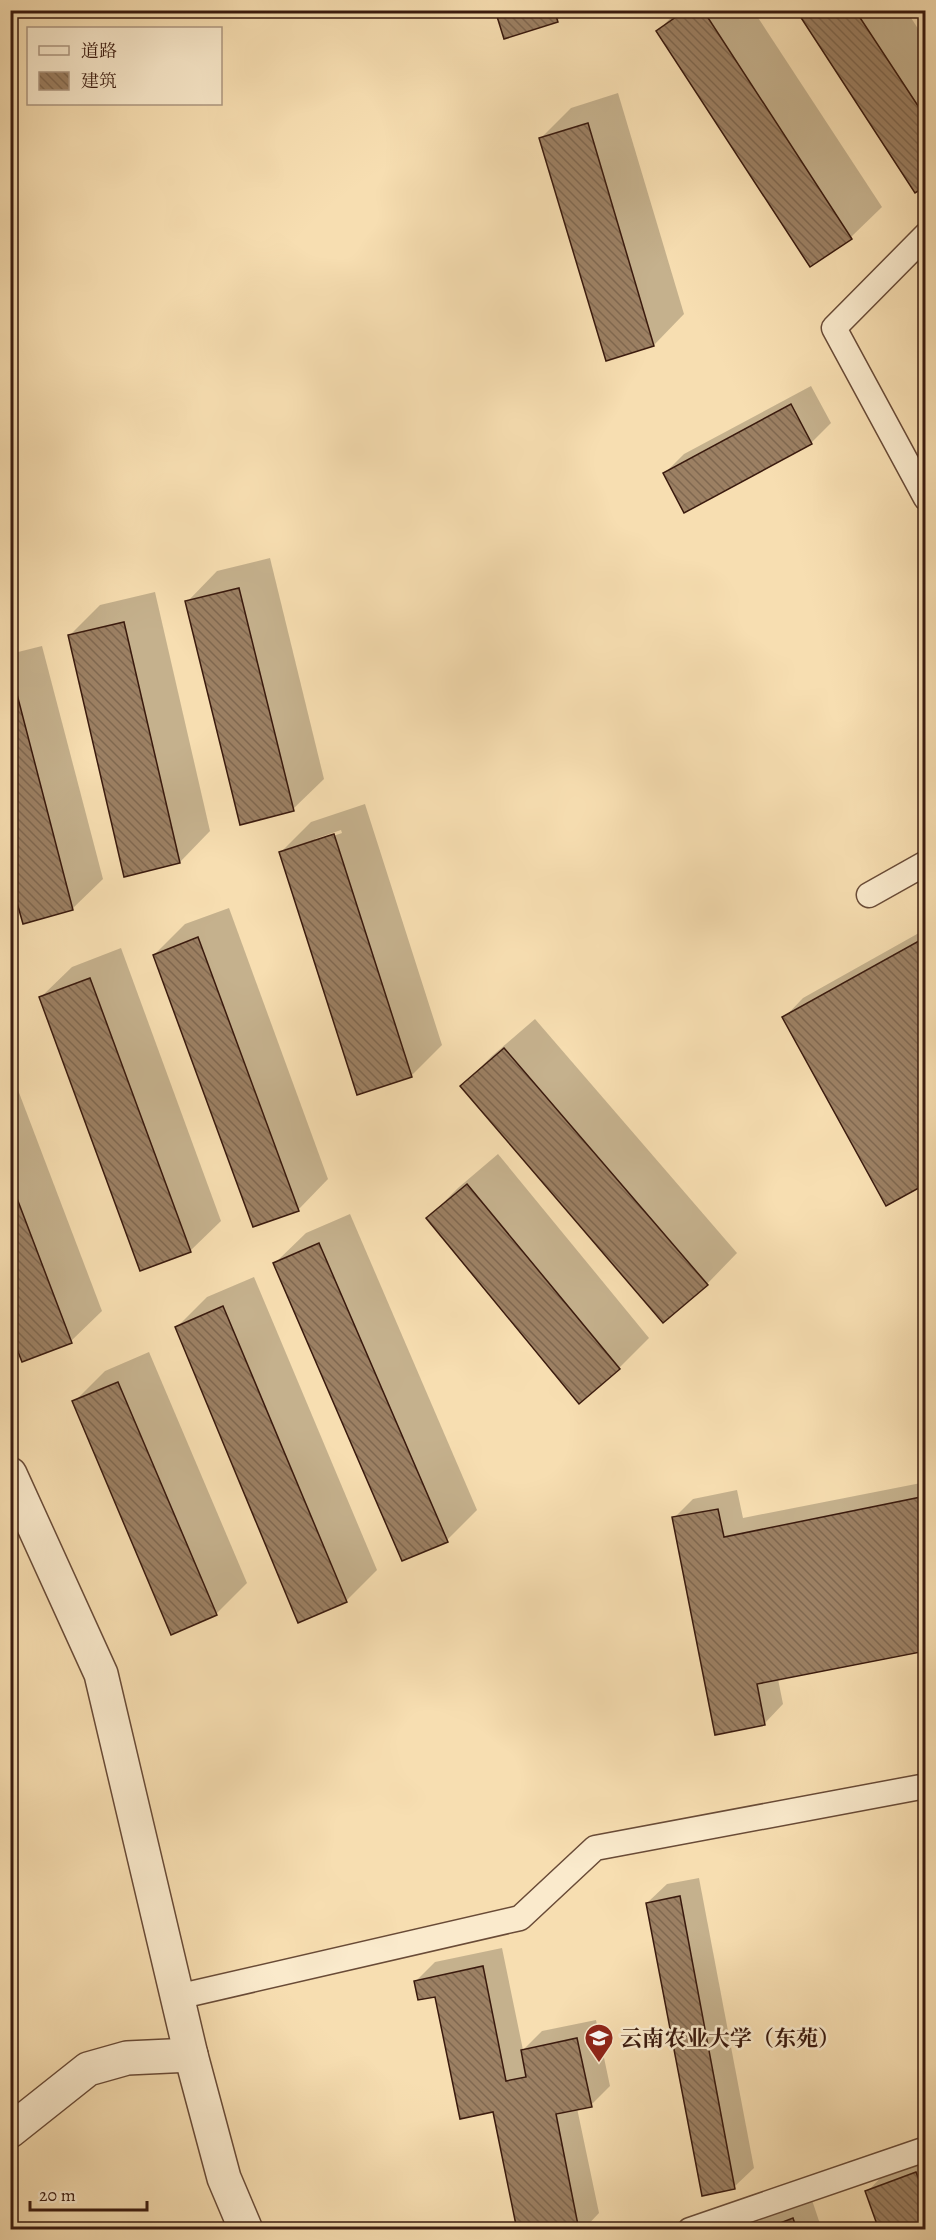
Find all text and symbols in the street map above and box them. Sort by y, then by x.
legend [27,27,222,105]
text: 道路 [81,39,117,63]
text: 建筑 [81,69,117,93]
school or university icon: 云南农业大学（东苑） [583,2022,615,2064]
place label: 云南农业大学（东苑） [620,2024,840,2054]
scale bar [30,2174,147,2212]
text: 20 m [39,2183,76,2207]

